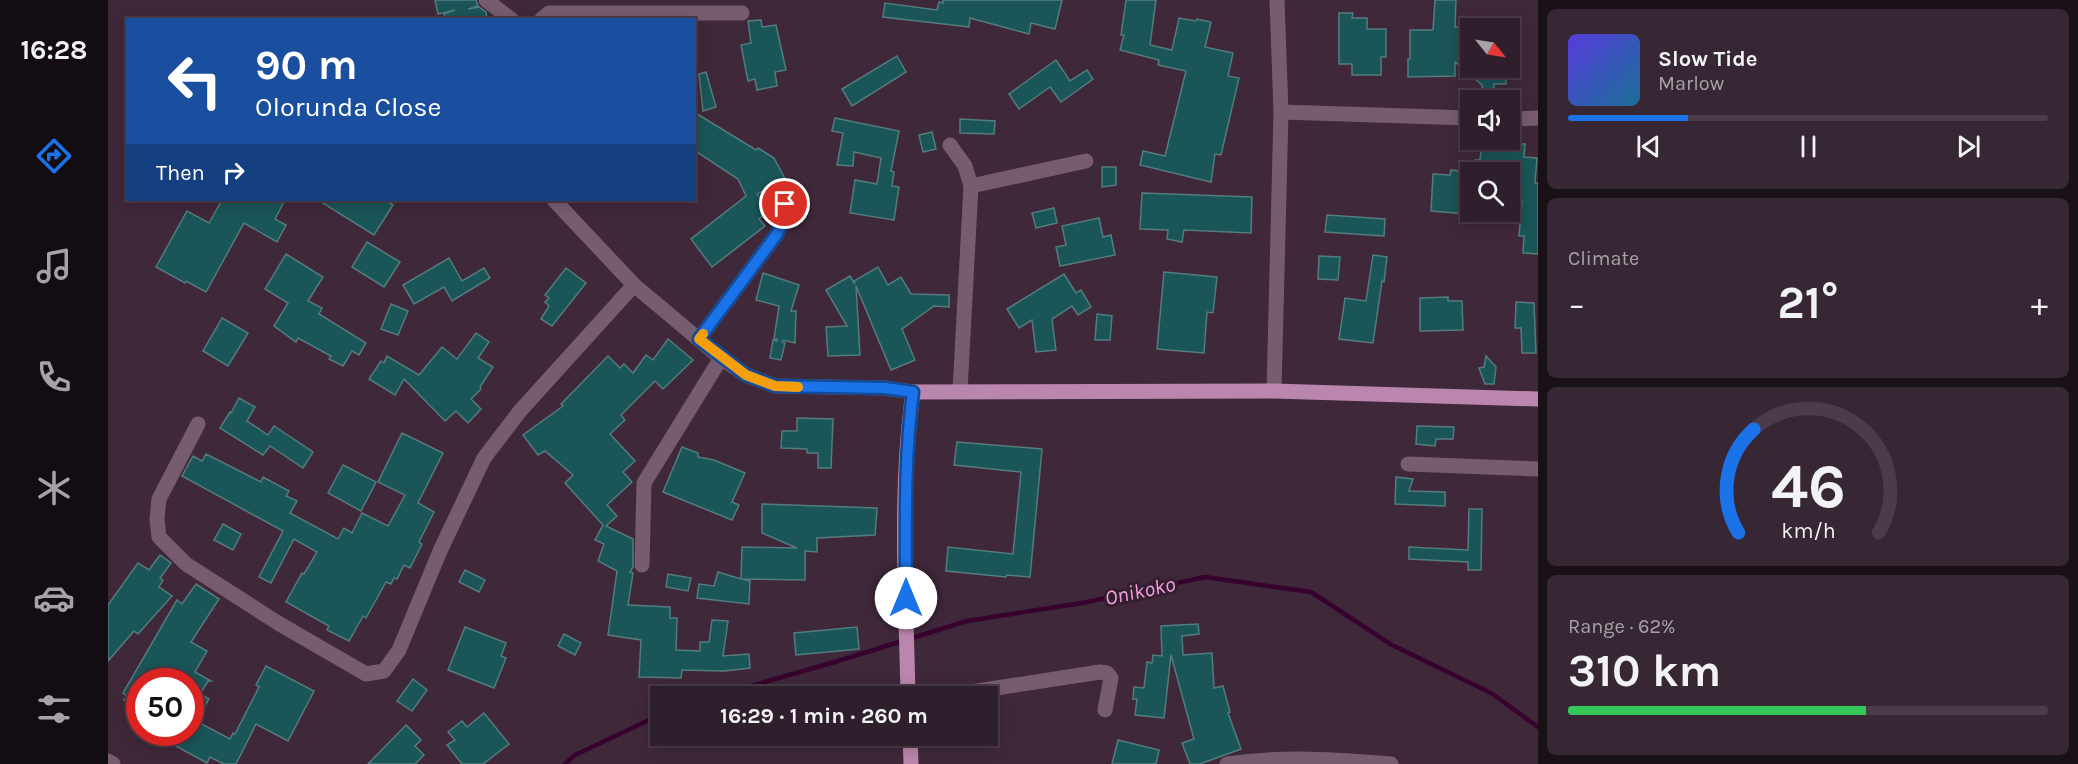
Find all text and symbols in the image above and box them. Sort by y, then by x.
north arrow [1460,18,1520,78]
map controls [1460,18,1520,222]
text: 16:28 [20,34,88,66]
text: 90 m [255,40,358,90]
icon: left [156,42,234,120]
text: Slow Tide [1658,46,1758,72]
text: Marlow [1658,72,1724,95]
button: sound [1460,90,1520,150]
text: Olorunda Close [255,91,441,123]
icon: previous [1632,130,1665,163]
icon: pause [1792,130,1825,163]
icon: next [1952,130,1985,163]
icon: directions [33,135,75,177]
icon: right [217,156,250,189]
text: Then [156,160,205,186]
button: search [1460,162,1520,222]
pin [759,178,810,229]
icon: arrive [768,187,801,220]
icon: music [33,245,75,287]
text: Climate [1568,247,1639,270]
text: 21° [1778,277,1838,329]
text: − [1568,285,1585,323]
text: + [2031,285,2048,323]
icon: phone [33,356,75,398]
text: 46 [1770,451,1845,524]
icon: climate [33,467,75,509]
text: km/h [1781,519,1835,544]
position arrow [874,566,938,630]
water label: Onikoko [1103,572,1178,610]
icon: car [33,577,75,619]
text: Range · 62% [1568,615,1676,638]
text: 310 km [1568,645,1721,697]
speed limit sign: 50 [126,668,204,746]
icon: filters [33,688,75,730]
text: 16:29 · 1 min · 260 m [720,703,928,729]

